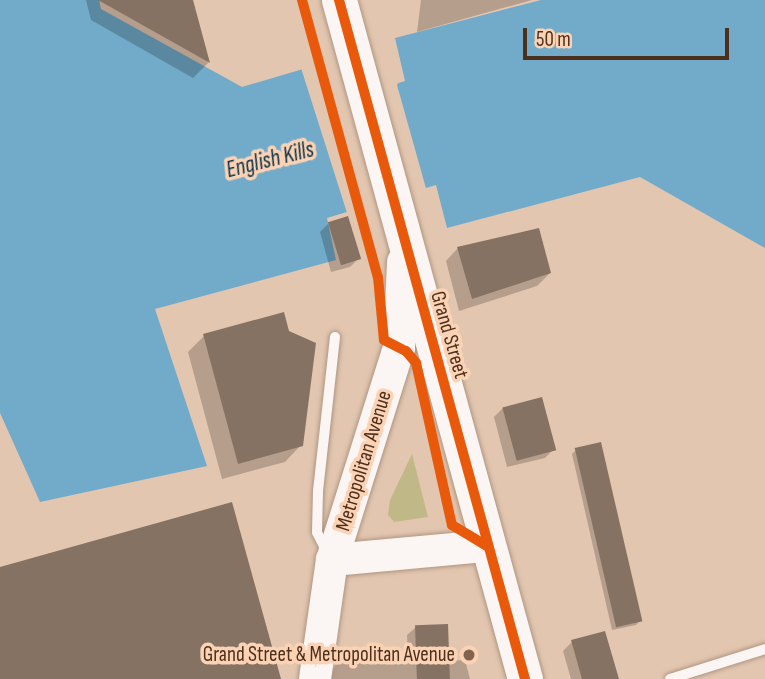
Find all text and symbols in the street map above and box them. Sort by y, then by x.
scale bar [527,14,734,58]
text: 50 m [536,27,571,52]
water label: English Kills [223,136,317,184]
street label: Grand Street [425,288,473,382]
street label: Metropolitan Avenue [331,388,397,534]
place label: Grand Street & Metropolitan Avenue [203,642,455,668]
marker: Grand Street & Metropolitan Avenue [461,647,477,663]

